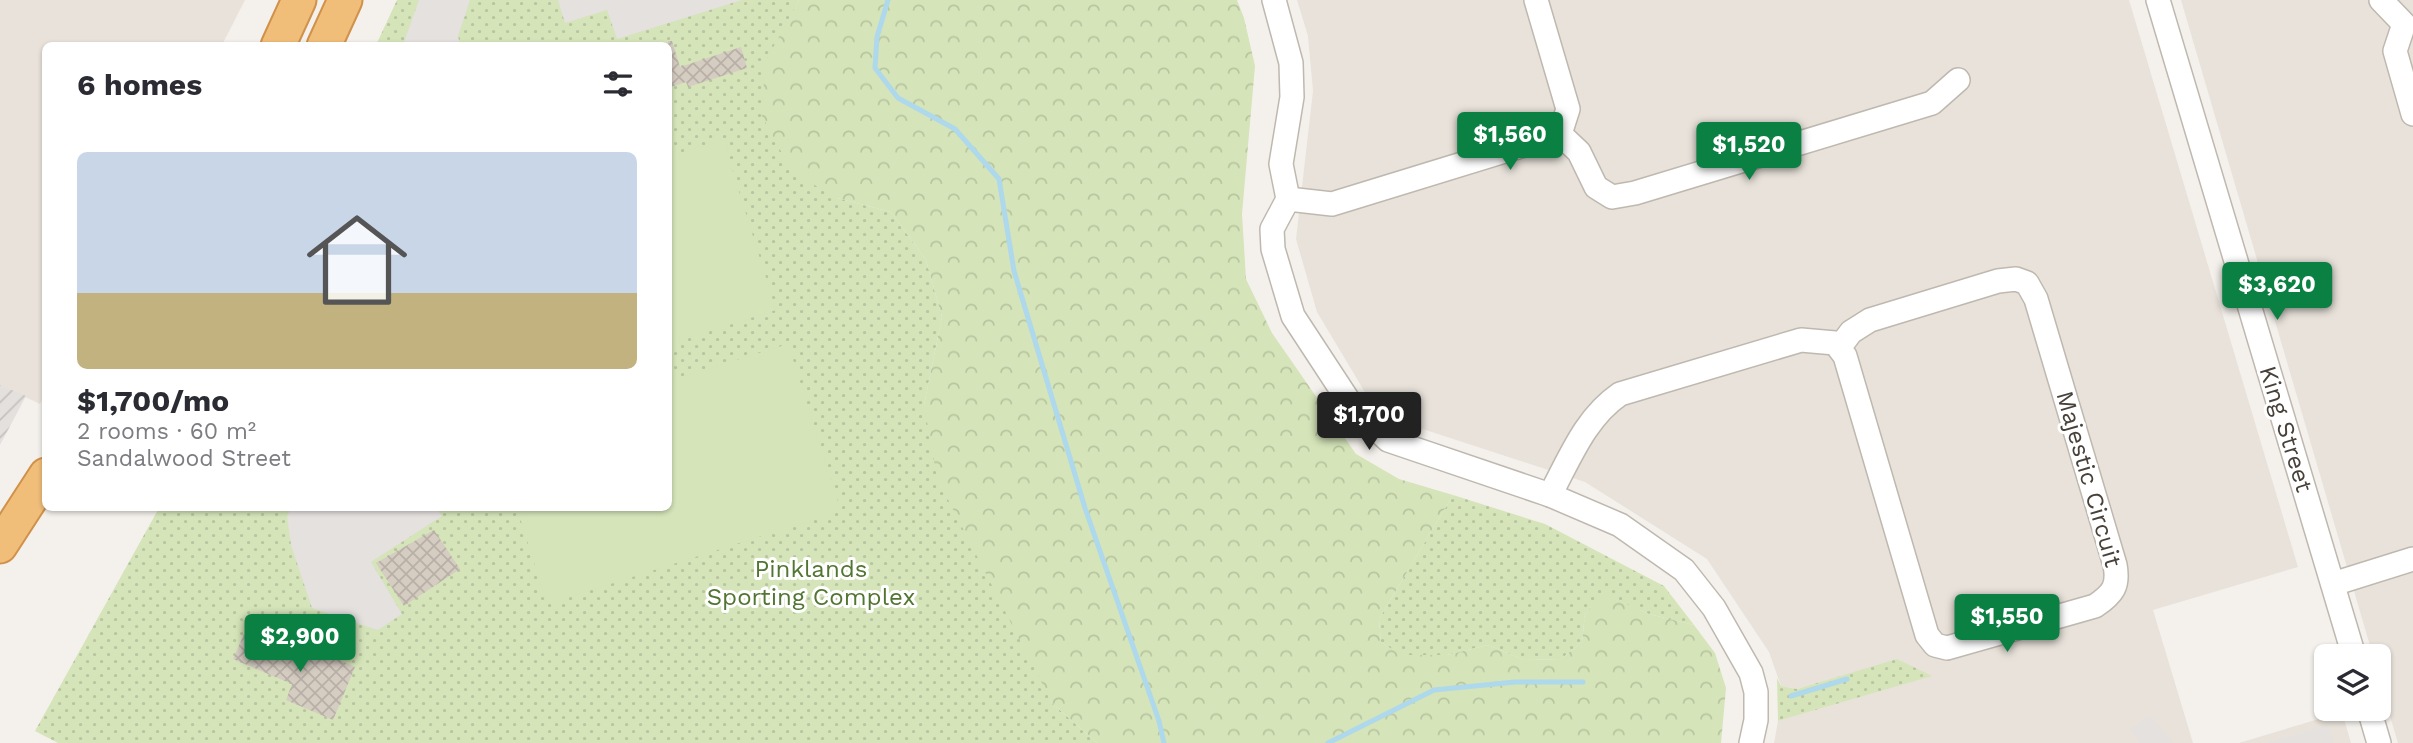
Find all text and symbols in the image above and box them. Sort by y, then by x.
icon: filters [599,65,637,103]
text: 6 homes [77,67,202,102]
pin: $1,560 [1453,113,1567,172]
text: $1,560 [1473,121,1547,148]
pin: $1,520 [1692,122,1806,182]
text: $1,520 [1712,131,1786,158]
icon: home [294,197,420,323]
pin: $3,620 [2220,262,2334,322]
text: $3,620 [2238,271,2316,298]
street label: King Street [2254,363,2318,495]
text: $1,700/mo [77,383,229,418]
street label: Majestic Circuit [2050,388,2128,570]
pin: $1,700 [1312,392,1426,452]
text: $1,700 [1333,401,1405,428]
text: 2 rooms · 60 m² [77,418,256,445]
text: Sandalwood Street [77,445,291,472]
park label: Pinklands Sporting Complex [707,555,915,611]
pin: $1,550 [1950,594,2064,654]
text: $1,550 [1971,603,2043,630]
pin: $2,900 [243,614,357,674]
text: $2,900 [261,623,339,650]
map controls [2314,644,2391,721]
button: layers [2314,644,2391,721]

